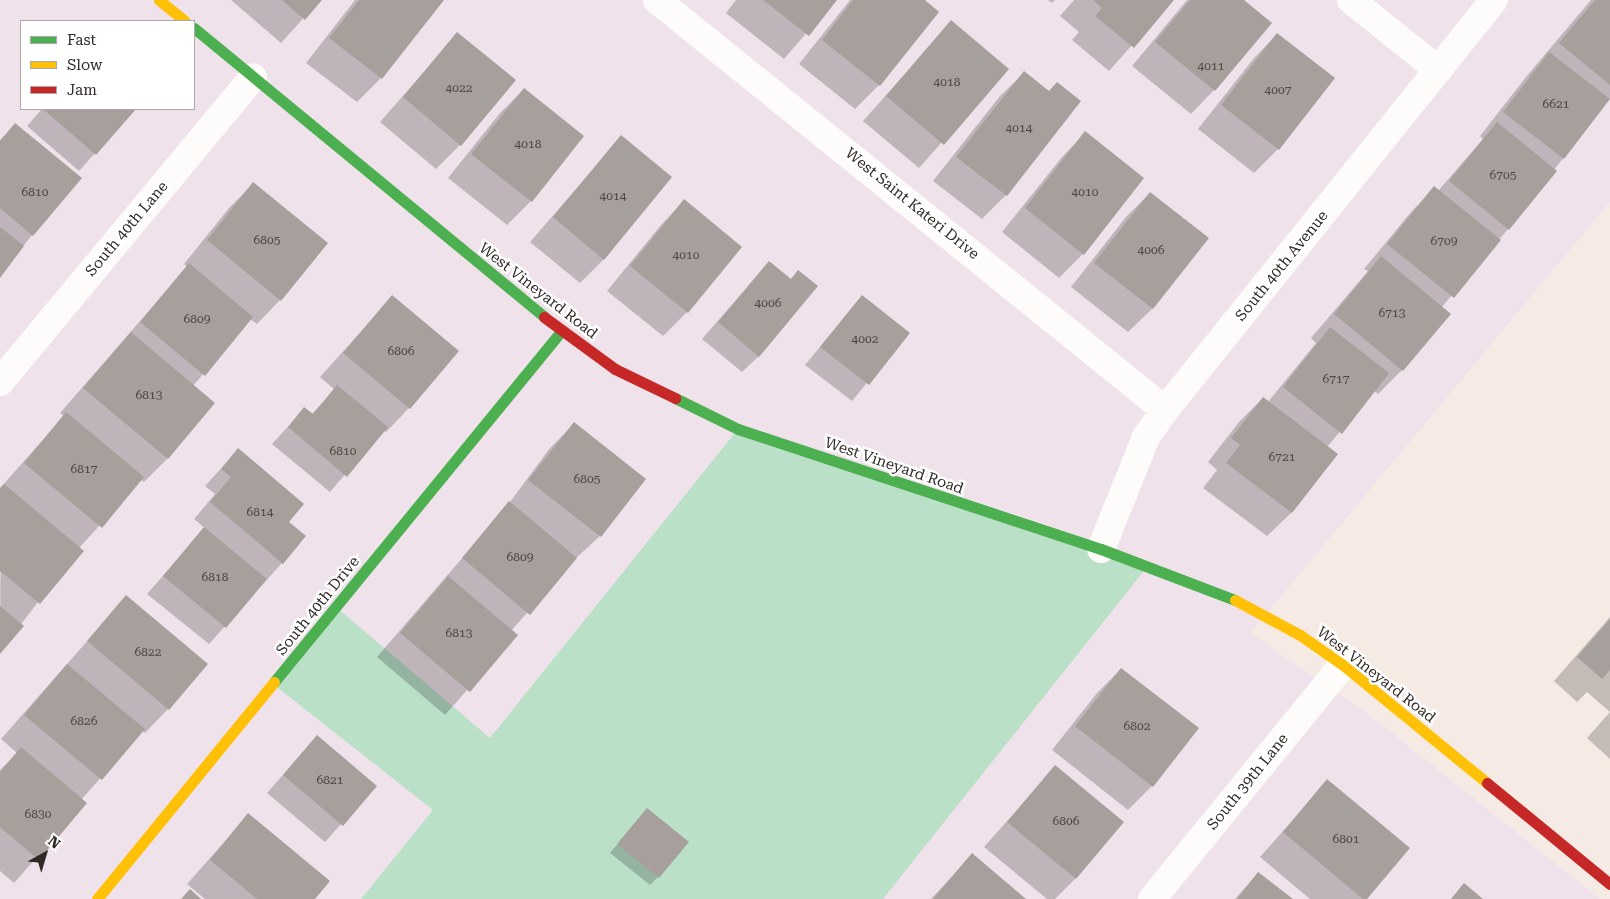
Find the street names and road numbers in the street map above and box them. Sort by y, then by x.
street label: West Saint Kateri Drive [841,144,983,264]
street label: South 40th Lane [82,178,172,280]
street label: South 40th Avenue [1232,207,1332,325]
street label: West Vineyard Road [475,239,601,343]
street label: West Vineyard Road [822,434,966,498]
street label: South 40th Drive [273,553,363,659]
street label: West Vineyard Road [1313,623,1439,727]
street label: South 39th Lane [1204,730,1292,834]

